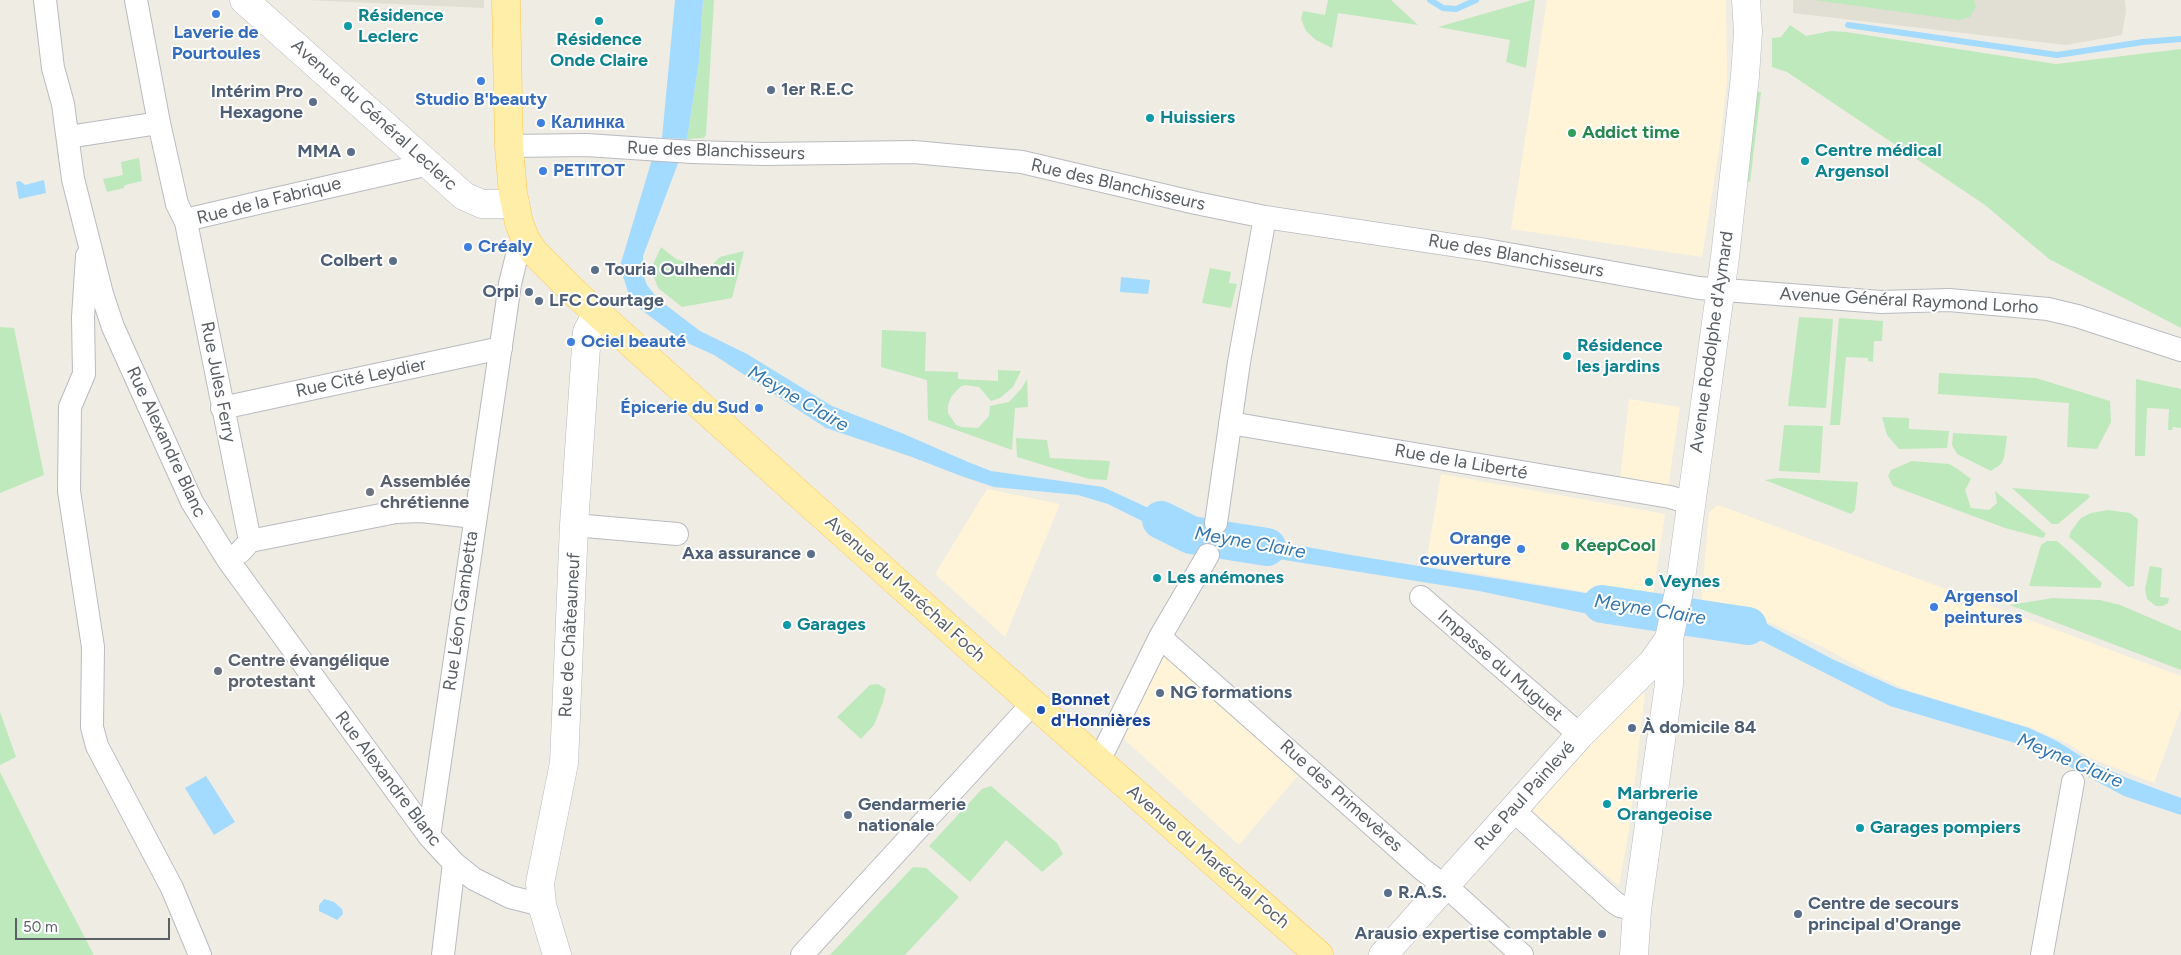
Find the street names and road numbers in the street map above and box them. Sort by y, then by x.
street label: Avenue du Général Leclerc [287,35,461,195]
street label: Rue des Blanchisseurs [627,137,805,165]
street label: Rue des Blanchisseurs [1029,154,1207,216]
street label: Rue de la Fabrique [195,173,343,229]
street label: Rue des Blanchisseurs [1426,230,1606,282]
street label: Avenue Rodolphe d'Aymard [1686,230,1738,454]
street label: Avenue Général Raymond Lorho [1779,283,2039,319]
street label: Rue Jules Ferry [196,320,240,444]
street label: Rue Cité Leydier [294,354,428,402]
street label: Rue Alexandre Blanc [122,363,210,521]
street label: Rue de la Liberté [1393,440,1529,484]
street label: Avenue du Maréchal Foch [821,511,989,667]
street label: Rue Léon Gambetta [439,530,483,692]
street label: Rue de Châteauneuf [555,552,585,718]
street label: Impasse du Muguet [1433,606,1567,726]
street label: Rue Alexandre Blanc [330,707,446,851]
street label: Rue des Primevères [1275,735,1407,857]
street label: Rue Paul Painlevé [1470,737,1580,855]
street label: Avenue du Maréchal Foch [1122,781,1294,933]

